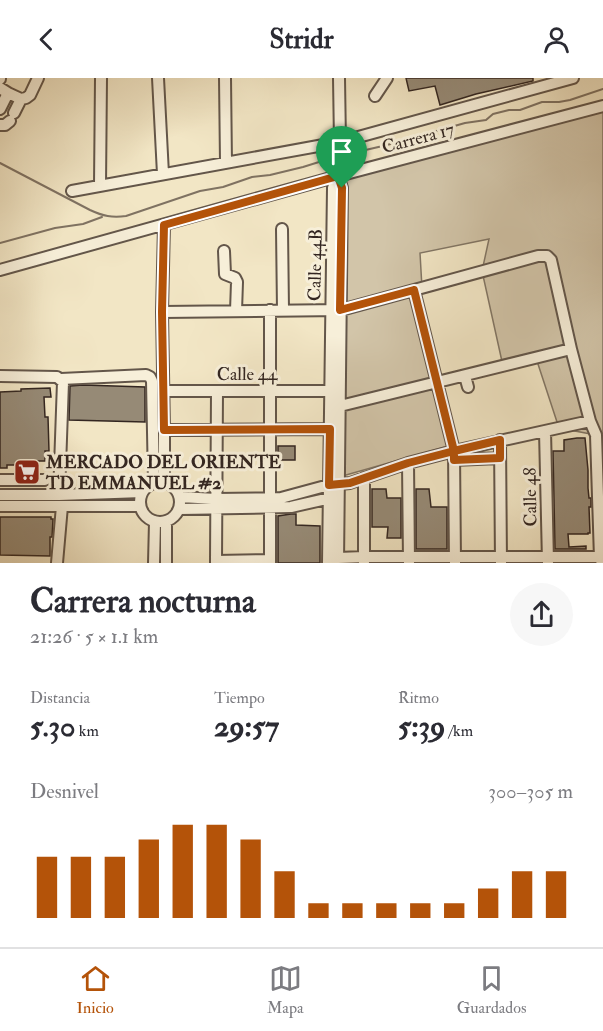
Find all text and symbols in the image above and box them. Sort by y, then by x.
icon: back [30,23,63,56]
text: Stridr [269,23,334,56]
icon: person [540,23,573,56]
street label: Carrera 17 [379,118,457,159]
pin [316,126,367,188]
icon: arrive [325,135,358,168]
street label: Calle 44B [303,229,328,301]
street label: Calle 44 [217,363,278,386]
place label: MERCADO DEL ORIENTE TD EMMANUEL #2 [45,451,281,495]
supermarket icon: MERCADO DEL ORIENTE TD EMMANUEL #2 [12,457,42,487]
street label: Calle 48 [518,467,543,527]
text: Carrera nocturna [30,581,255,622]
button: share [510,583,573,646]
text: 21:26 · 5 × 1.1 km [30,624,158,649]
text: Distancia [30,688,90,708]
text: Tiempo [214,688,265,708]
text: Ritmo [398,688,439,708]
text: 5.30 [30,708,75,745]
text: 29:57 [214,708,279,745]
text: 5:39 [398,708,446,745]
text: km [75,721,99,741]
text: /km [446,721,473,741]
text: Desnivel [30,779,99,804]
text: 300–305 m [488,779,573,804]
tab: Inicio [77,962,114,1018]
tab: Mapa [267,962,304,1018]
tab: Guardados [457,962,526,1018]

